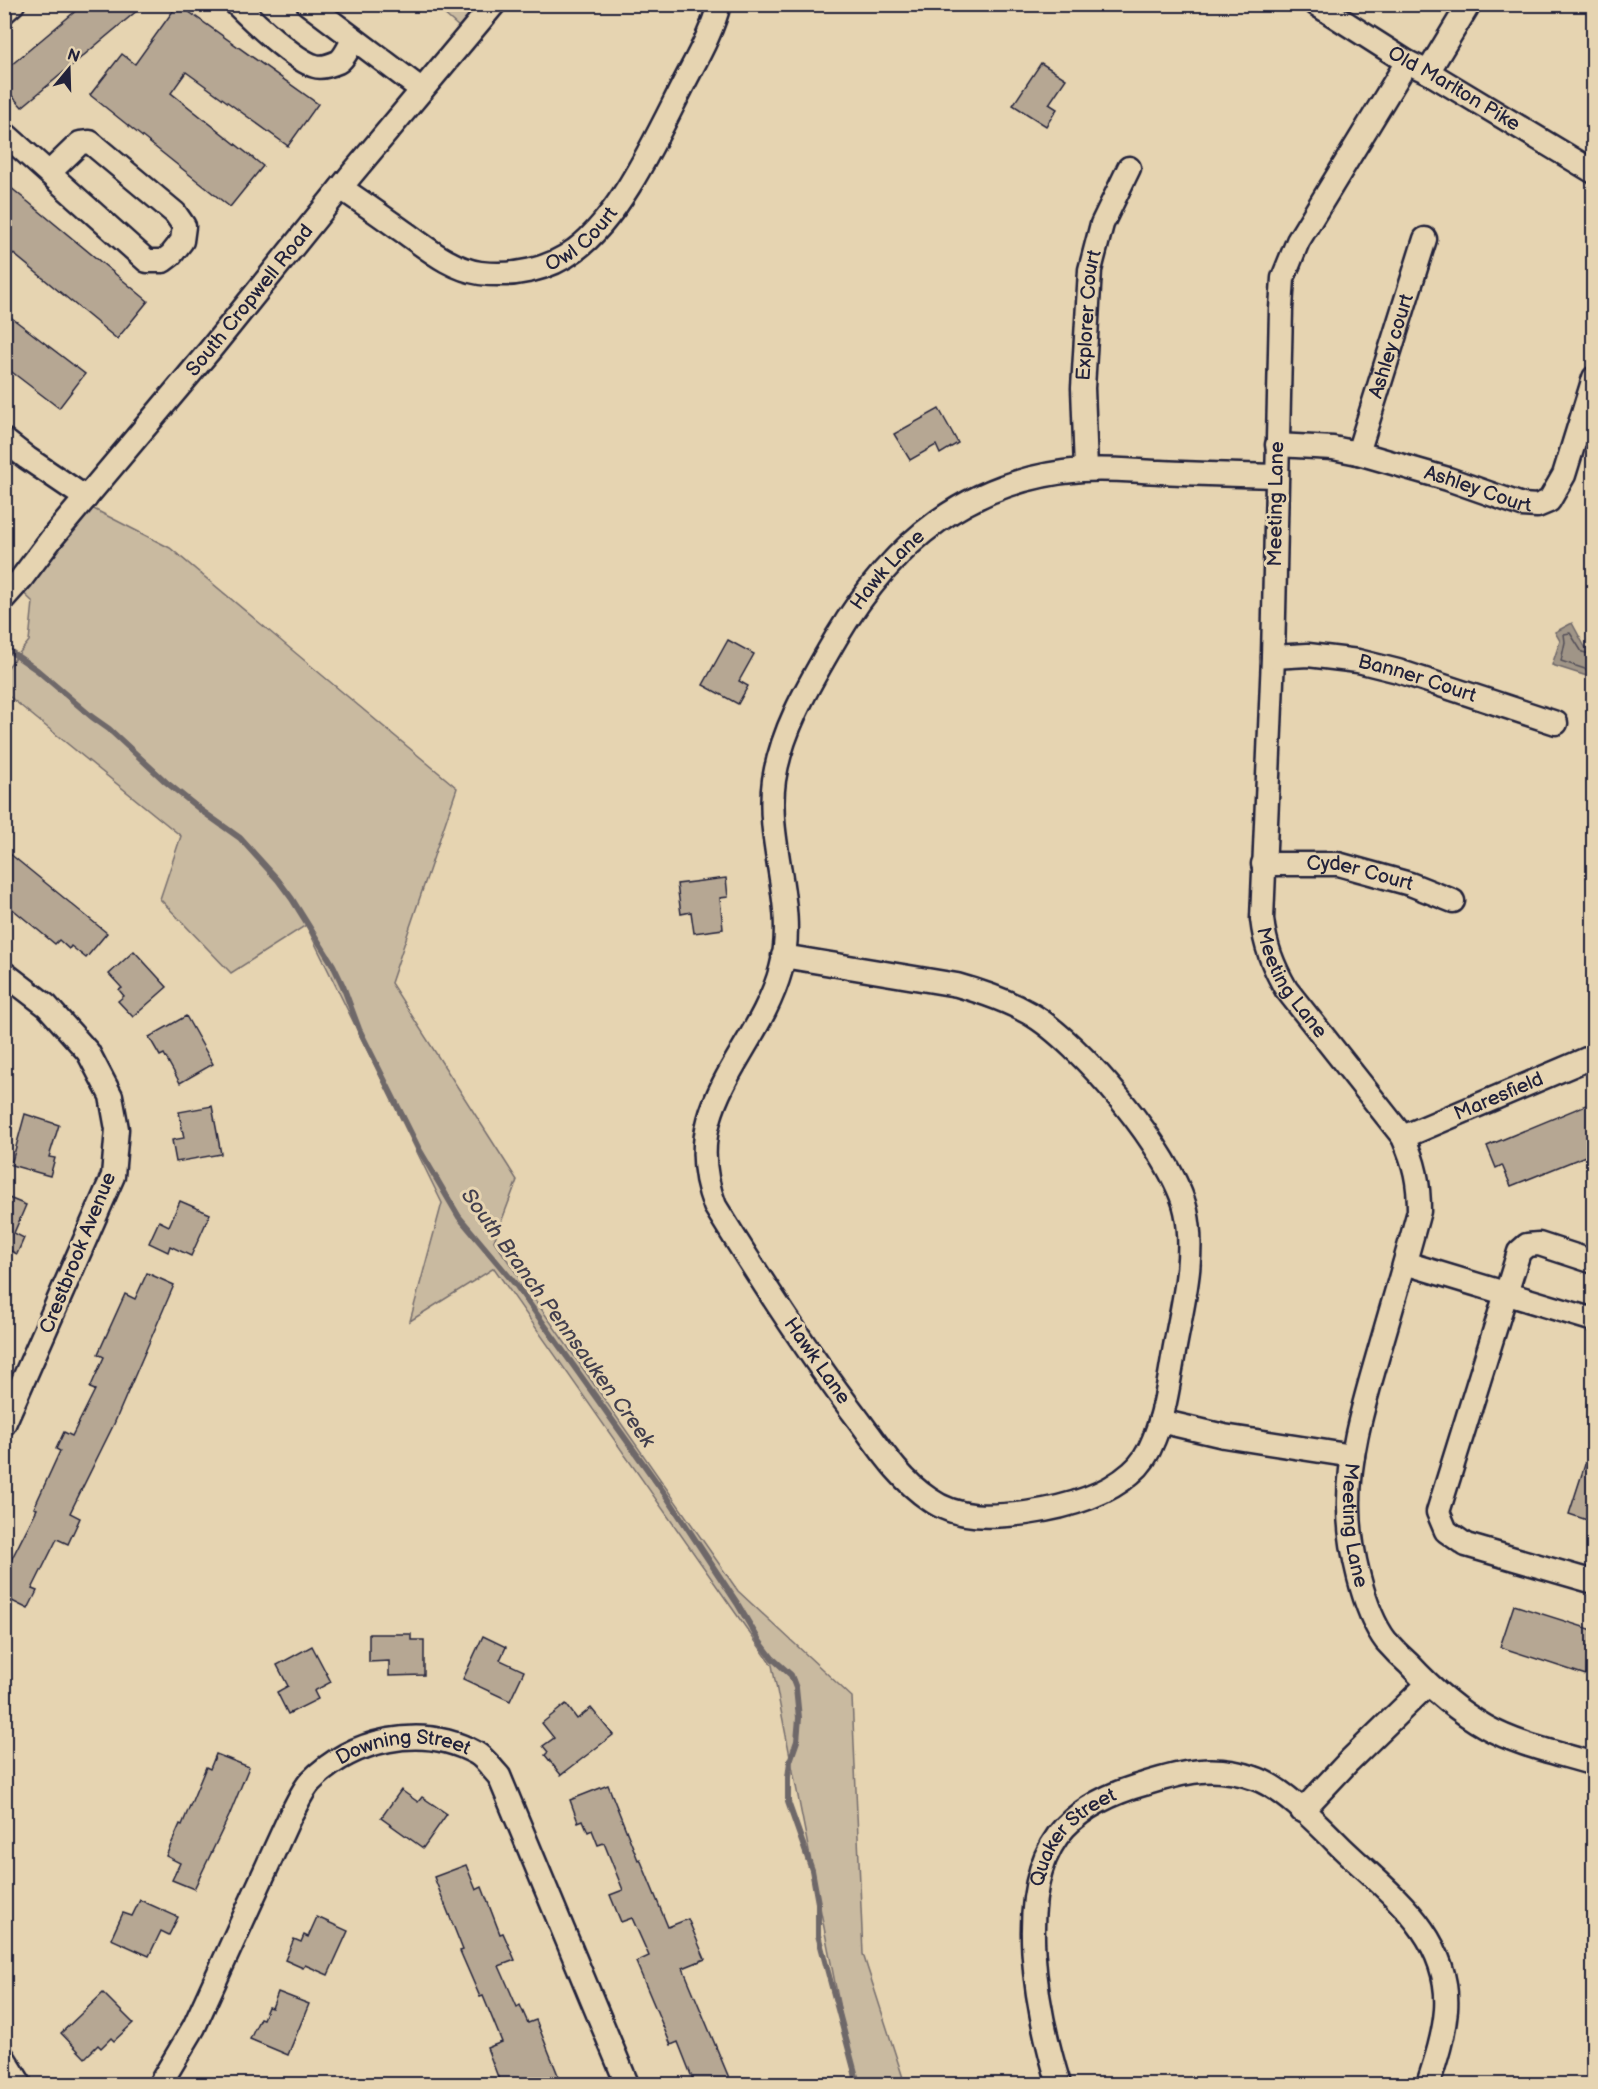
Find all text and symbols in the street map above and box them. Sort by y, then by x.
north arrow [39,39,99,99]
street label: Old Marlton Pike [1383,41,1525,137]
text: N [65,45,82,67]
street label: Owl Court [542,202,623,277]
street label: South Cropwell Road [181,219,318,381]
street label: Explorer Court [1071,247,1107,381]
street label: Ashley court [1364,291,1419,401]
street label: Meeting Lane [1263,441,1289,567]
street label: Ashley Court [1421,461,1532,518]
street label: Hawk Lane [845,524,930,615]
street label: Banner Court [1356,649,1479,708]
street label: Cyder Court [1307,852,1416,896]
street label: Meeting Lane [1251,925,1332,1043]
street label: Maresfield [1451,1067,1547,1126]
street label: Crestbrook Avenue [35,1169,121,1337]
water label: South Branch Pennsauken Creek [456,1184,661,1453]
street label: Hawk Lane [779,1313,856,1409]
street label: Meeting Lane [1337,1462,1373,1590]
street label: Downing Street [332,1725,474,1770]
street label: Quaker Street [1025,1783,1120,1889]

